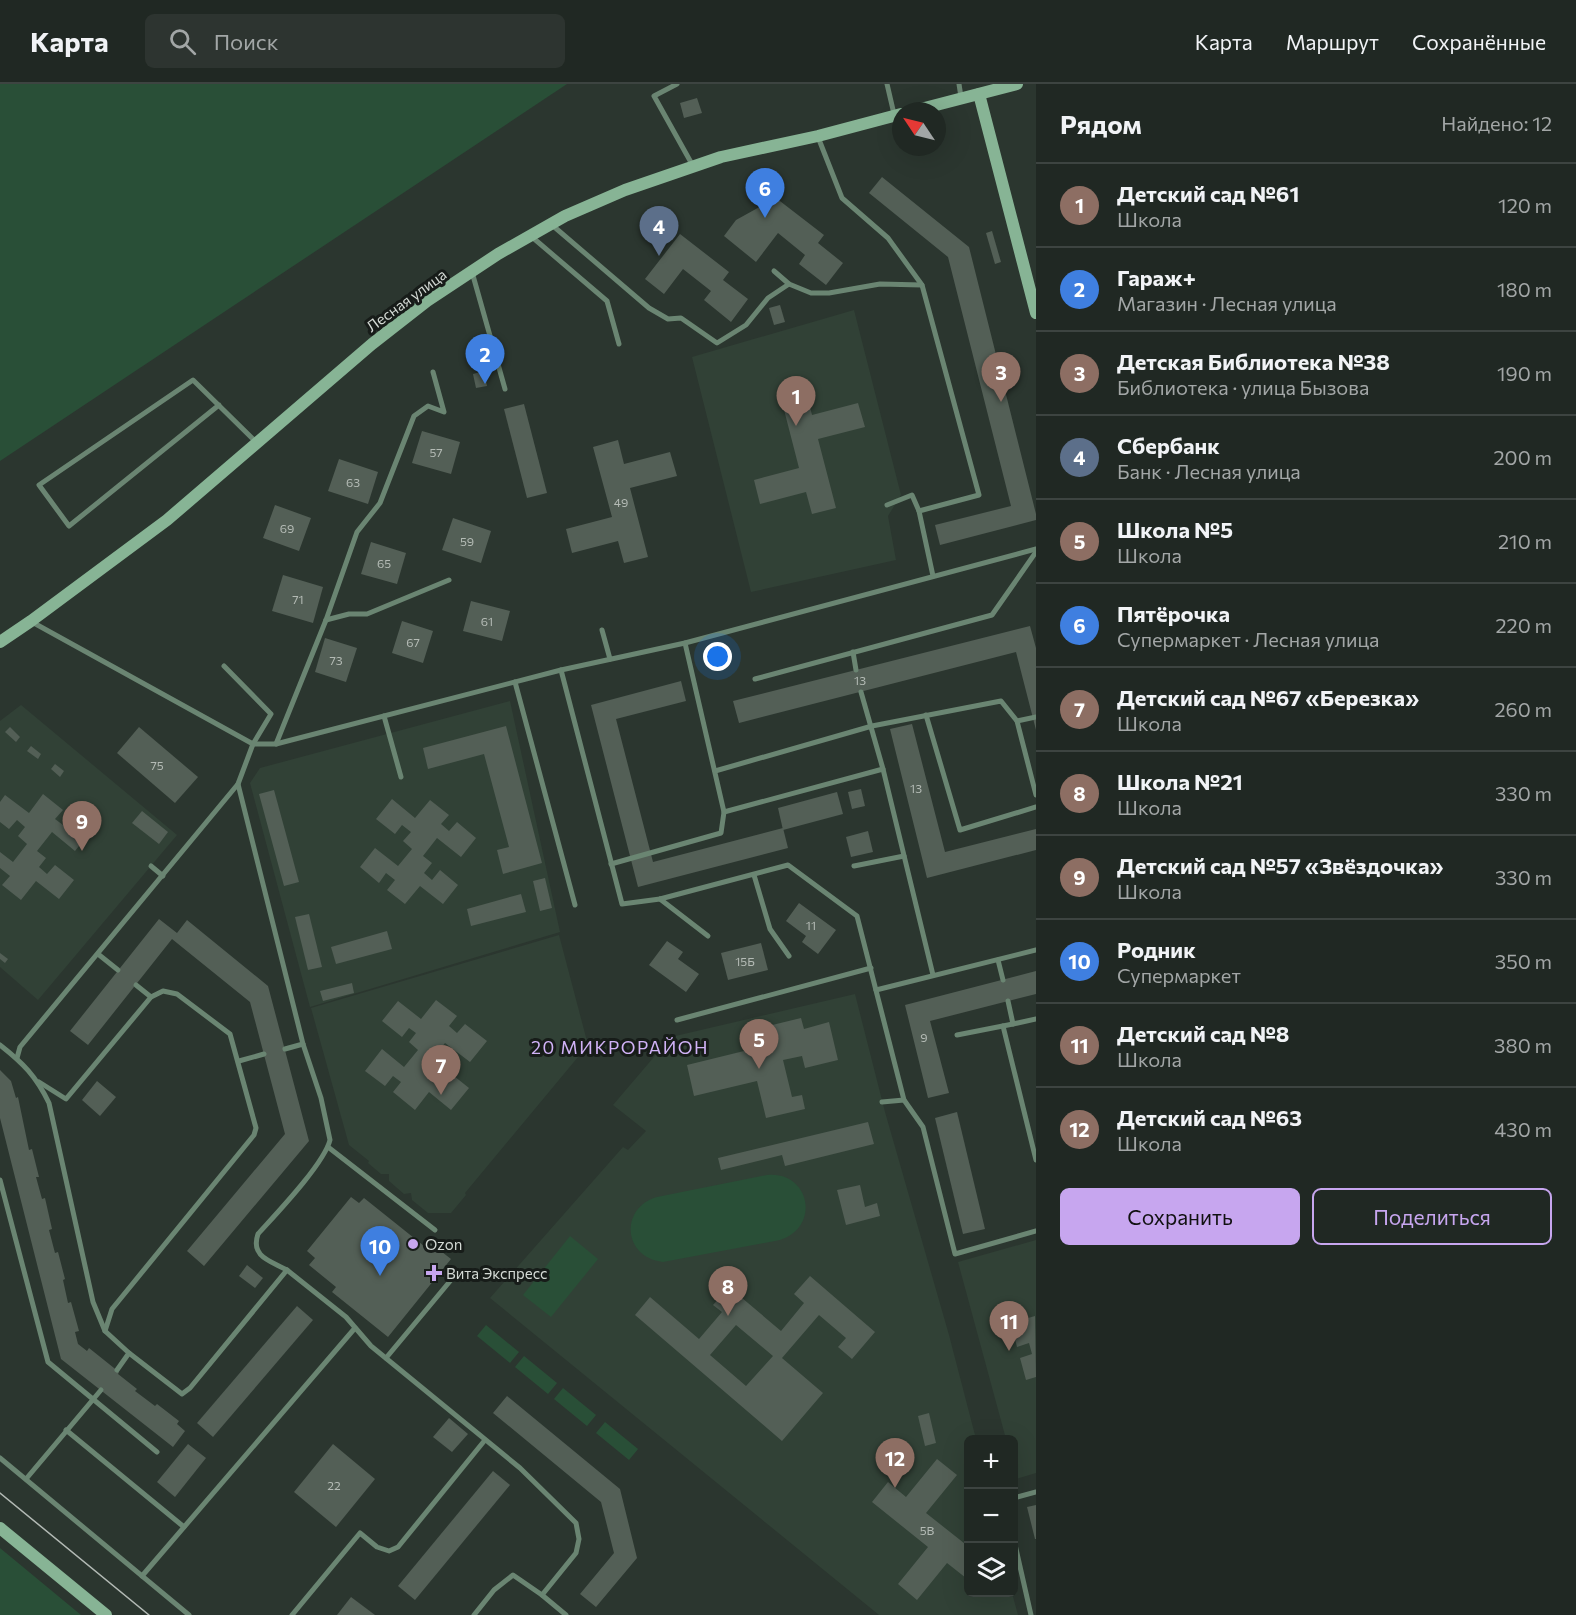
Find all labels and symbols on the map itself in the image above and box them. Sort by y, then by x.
north arrow [892,102,946,156]
pin: 6 [746,168,784,218]
pin: 4 [640,206,678,256]
street label: Лесная улица [362,265,450,335]
pin: 2 [466,334,504,384]
pin: 3 [982,352,1020,402]
pin: 1 [776,376,816,426]
house number: 57 [429,445,443,459]
house number: 63 [346,475,360,489]
house number: 49 [614,495,628,509]
house number: 69 [280,521,294,535]
house number: 59 [460,534,474,548]
house number: 65 [377,556,391,570]
house number: 71 [292,592,304,606]
house number: 61 [481,614,493,628]
house number: 67 [406,635,420,649]
your location [703,642,732,671]
house number: 73 [329,653,343,667]
house number: 13 [854,673,866,687]
house number: 75 [150,758,164,772]
house number: 13 [910,781,922,795]
pin: 9 [62,802,101,851]
house number: 11 [806,918,816,932]
house number: 15Б [735,954,755,968]
pin: 5 [740,1020,778,1069]
house number: 9 [920,1030,928,1044]
district label: 20 МИКРОРАЙОН [531,1036,709,1058]
pin: 7 [422,1046,460,1095]
pin: 10 [360,1226,400,1276]
place label: Ozon [425,1235,462,1253]
marker: Ozon [406,1237,420,1251]
place label: Вита Экспресс [446,1264,547,1282]
marker: Вита Экспресс [427,1266,441,1280]
pin: 8 [708,1266,748,1316]
pin: 11 [990,1302,1028,1351]
pin: 12 [876,1438,914,1488]
house number: 22 [327,1478,341,1492]
house number: 5В [920,1523,935,1537]

